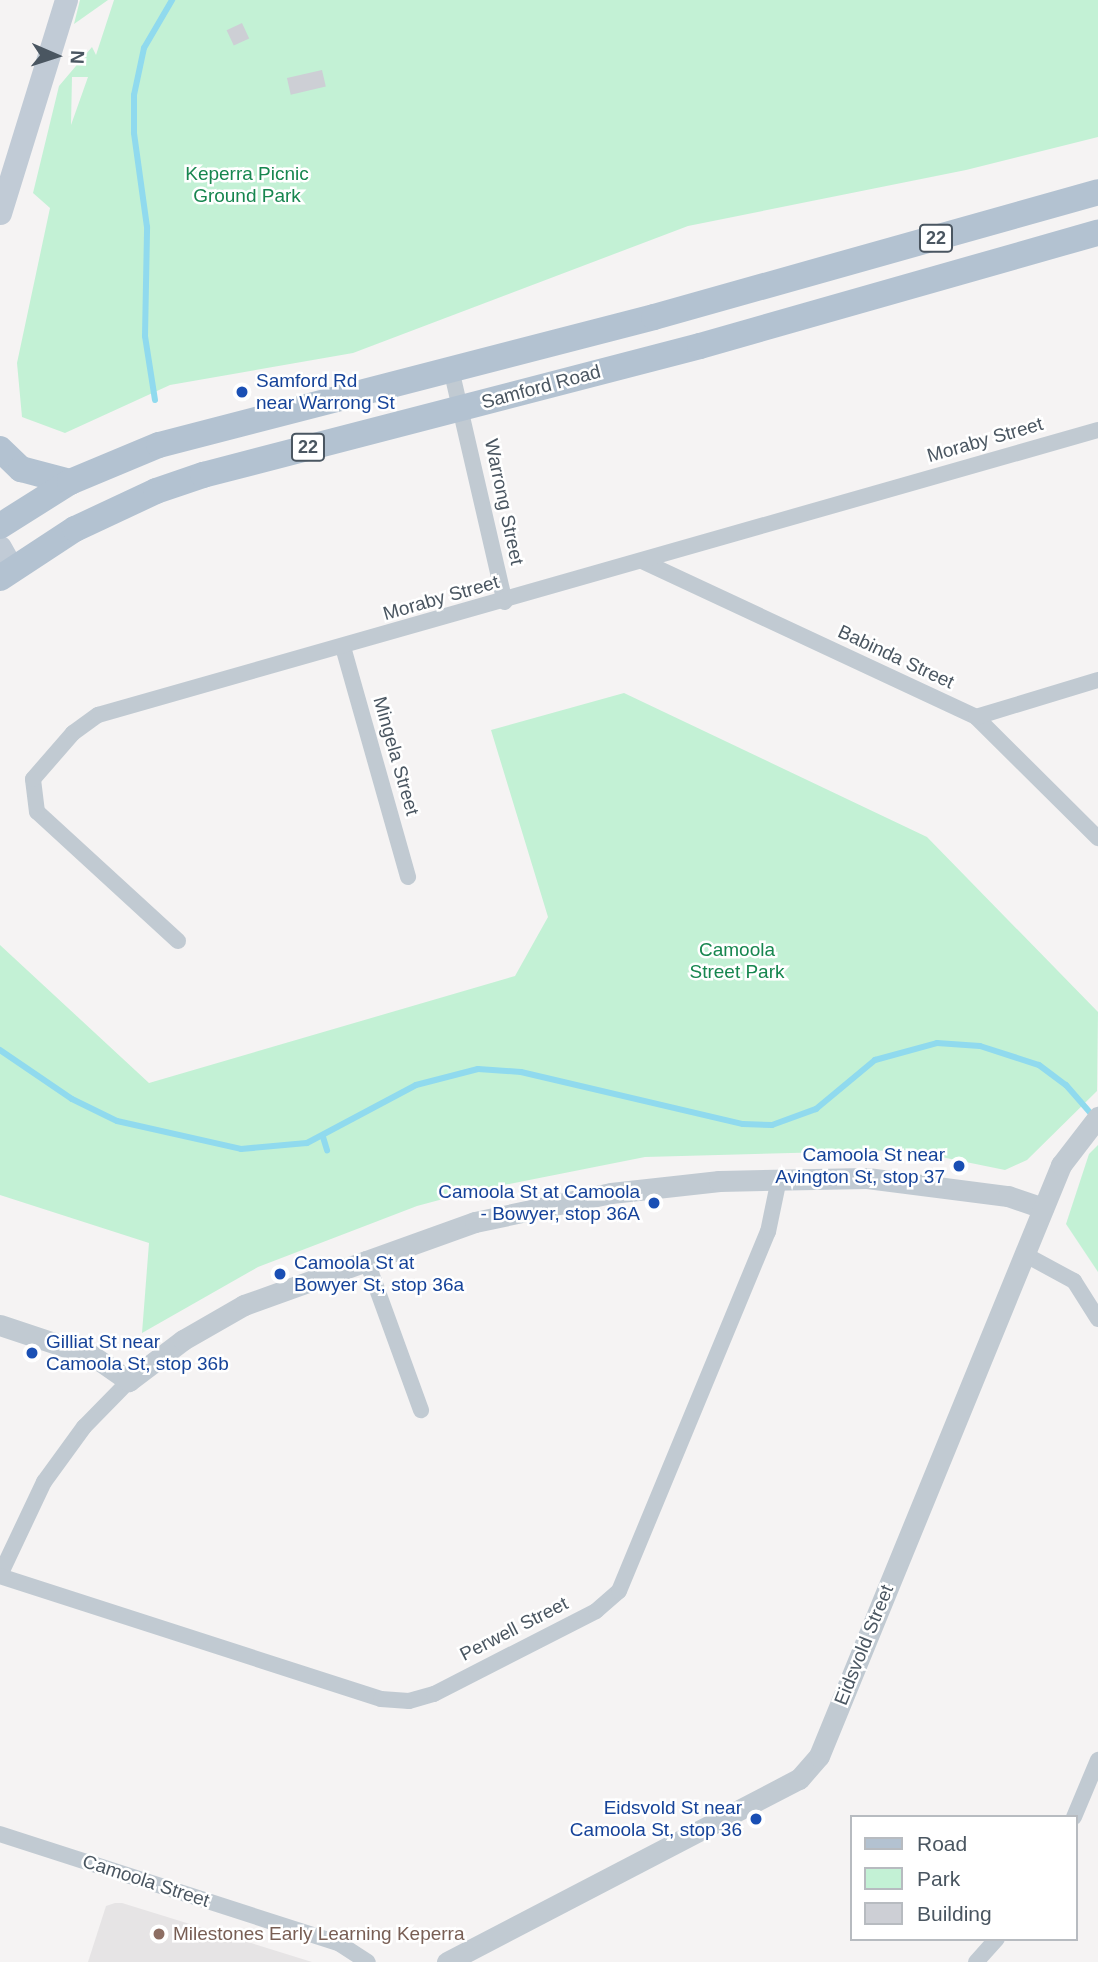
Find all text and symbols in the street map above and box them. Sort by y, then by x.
north arrow [21,21,91,91]
text: N [67,50,88,65]
park label: Keperra Picnic Ground Park [185,163,309,207]
road number: 22 [918,224,954,252]
street label: Samford Road [479,360,603,414]
place label: Samford Rd near Warrong St [256,370,395,414]
marker: Samford Rd near Warrong St [234,384,250,400]
street label: Moraby Street [925,413,1045,467]
road number: 22 [290,432,326,462]
street label: Warrong Street [480,437,528,567]
street label: Moraby Street [381,571,501,625]
street label: Babinda Street [834,620,958,694]
street label: Mingela Street [368,694,424,818]
park label: Camoola Street Park [689,939,785,983]
place label: Camoola St near Avington St, stop 37 [775,1144,945,1188]
marker: Camoola St near Avington St, stop 37 [951,1158,967,1174]
place label: Camoola St at Camoola - Bowyer, stop 36A [438,1181,640,1225]
marker: Camoola St at Camoola - Bowyer, stop 36A [646,1195,662,1211]
place label: Camoola St at Bowyer St, stop 36a [294,1252,464,1296]
marker: Camoola St at Bowyer St, stop 36a [272,1266,288,1282]
place label: Gilliat St near Camoola St, stop 36b [46,1331,229,1375]
marker: Gilliat St near Camoola St, stop 36b [24,1345,40,1361]
street label: Eidsvold Street [829,1581,899,1709]
street label: Perwell Street [456,1592,572,1666]
place label: Eidsvold St near Camoola St, stop 36 [570,1797,742,1841]
marker: Eidsvold St near Camoola St, stop 36 [748,1811,764,1827]
legend [850,1815,1077,1941]
text: Road [917,1832,967,1855]
street label: Camoola Street [80,1850,212,1912]
text: Park [917,1867,960,1890]
text: Building [917,1902,992,1925]
place label: Milestones Early Learning Keperra [173,1923,464,1945]
marker: Milestones Early Learning Keperra [151,1926,167,1942]

